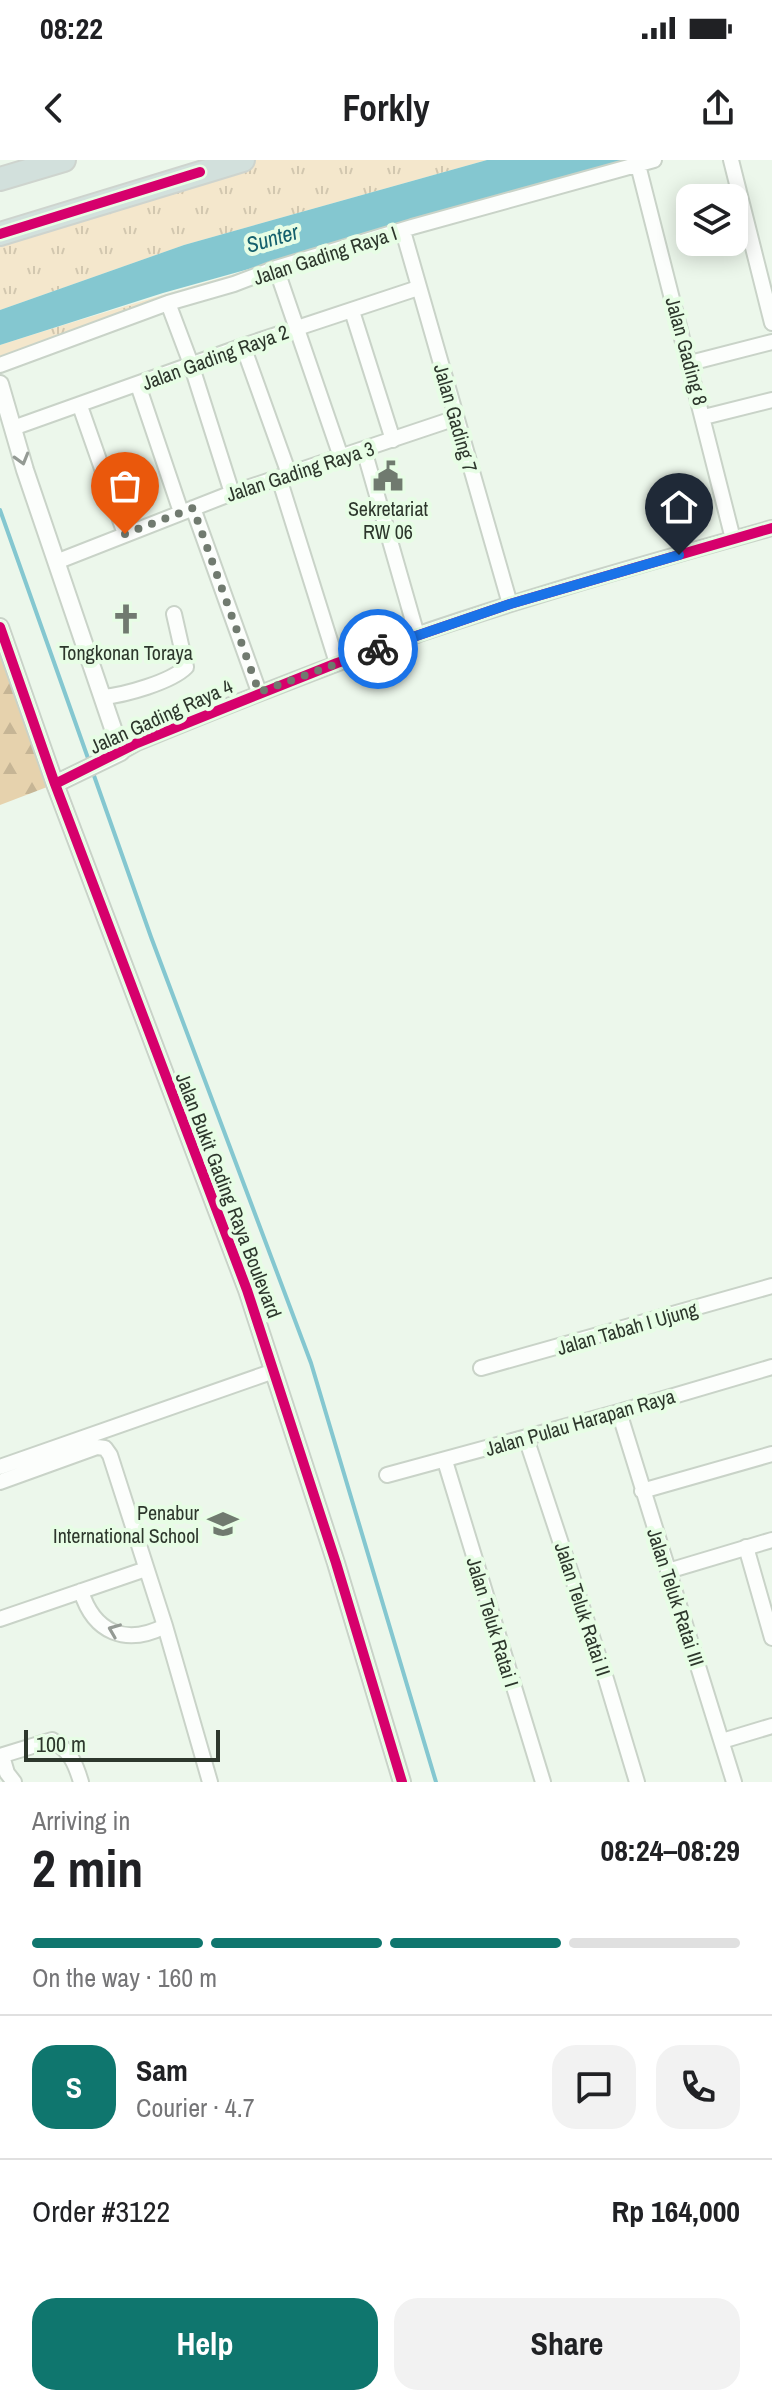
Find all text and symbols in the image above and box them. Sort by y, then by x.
text: 08:22 [40,8,103,48]
text: Forkly [342,84,430,132]
icon: back [32,86,76,130]
icon: share [696,86,740,130]
map controls [676,184,748,256]
button: layers [676,184,748,256]
water label: Sunter [242,216,303,260]
street label: Jalan Gading Raya I [250,219,400,291]
street label: Jalan Gading 8 [660,294,714,408]
street label: Jalan Gading Raya 2 [138,318,292,396]
street label: Jalan Gading 7 [428,361,484,475]
street label: Jalan Gading Raya 3 [223,434,377,508]
one-way arrow [13,452,29,466]
pin [91,452,159,534]
public building icon: Sekretariat RW 06 [371,459,405,493]
icon: bag [103,464,147,508]
pin [645,473,713,555]
icon: home [657,485,701,529]
place label: Sekretariat RW 06 [348,495,429,545]
church icon: Tongkonan Toraya [109,602,143,636]
courier [338,609,418,689]
icon: bike [356,627,400,671]
place label: Tongkonan Toraya [59,639,193,666]
street label: Jalan Gading Raya 4 [85,672,237,760]
street label: Jalan Bukit Gading Raya Boulevard [170,1068,288,1322]
street label: Jalan Tabah I Ujung [554,1295,700,1361]
street label: Jalan Pulau Harapan Raya [482,1382,678,1462]
place label: Penabur International School [53,1499,200,1549]
school or university icon: Penabur International School [206,1507,240,1541]
street label: Jalan Teluk Ratai III [641,1524,711,1670]
street label: Jalan Teluk Ratai II [549,1539,617,1679]
street label: Jalan Teluk Ratai I [460,1554,526,1690]
one-way arrow [107,1623,121,1640]
scale bar [24,1726,220,1762]
text: 100 m [36,1729,86,1759]
text: Arriving in [32,1803,130,1838]
text: 08:24–08:29 [601,1830,740,1870]
text: 2 min [32,1833,143,1903]
text: On the way · 160 m [32,1960,217,1995]
button: chat [552,2045,636,2129]
button: phone [656,2045,740,2129]
text: Sam [136,2050,188,2090]
text: S [66,2067,82,2107]
text: Courier · 4.7 [136,2090,255,2125]
text: Order #3122 [32,2191,170,2231]
text: Rp 164,000 [611,2191,740,2231]
button: Help [32,2298,378,2390]
button: Share [394,2298,740,2390]

